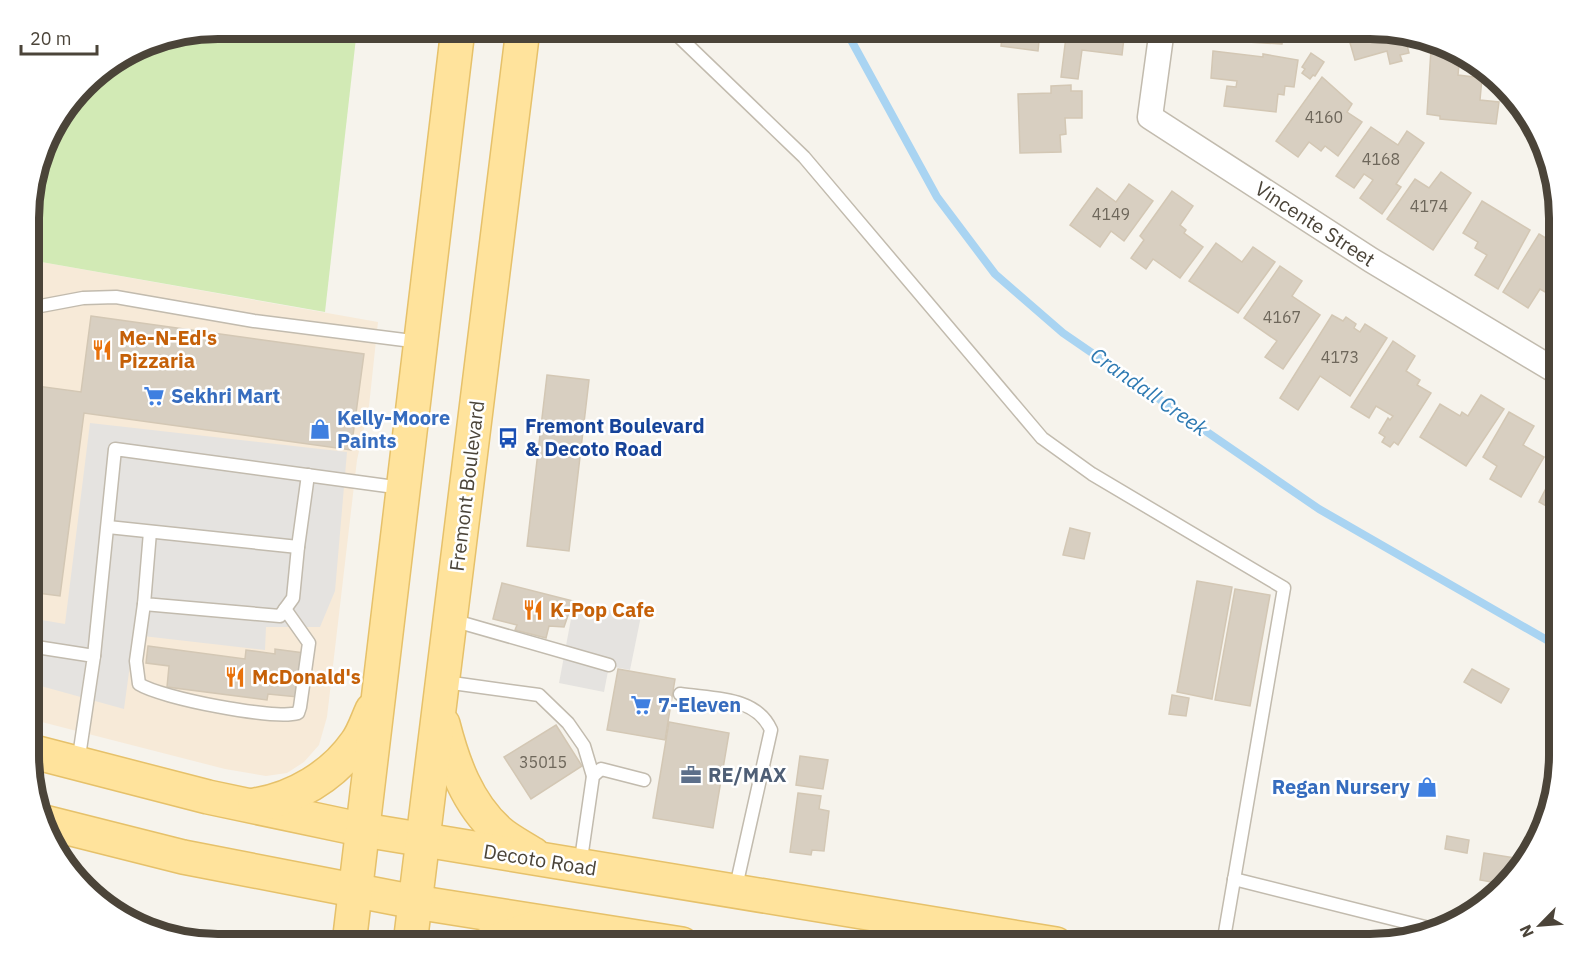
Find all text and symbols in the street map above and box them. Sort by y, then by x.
scale bar [21,18,98,56]
text: 20 m [30,27,72,50]
house number: 4160 [1305,107,1343,127]
house number: 4168 [1362,149,1400,169]
street label: Vincente Street [1250,175,1381,273]
house number: 4174 [1410,196,1448,216]
house number: 4149 [1092,204,1130,224]
house number: 4167 [1263,307,1301,327]
place label: Me-N-Ed's Pizzaria [119,324,217,374]
restaurant icon: Me-N-Ed's Pizzaria [90,338,114,362]
water label: Crandall Creek [1085,340,1215,443]
house number: 4173 [1321,347,1359,367]
place label: Sekhri Mart [171,382,280,409]
supermarket icon: Sekhri Mart [142,384,166,408]
street label: Fremont Boulevard [443,399,490,573]
place label: Kelly-Moore Paints [337,404,450,454]
place label: Fremont Boulevard & Decoto Road [525,412,705,462]
shop icon: Kelly-Moore Paints [308,417,332,441]
bus stop icon: Fremont Boulevard & Decoto Road [496,426,520,450]
place label: K-Pop Cafe [550,596,655,623]
restaurant icon: K-Pop Cafe [521,598,545,622]
place label: McDonald's [252,663,361,690]
restaurant icon: McDonald's [223,665,247,689]
place label: 7-Eleven [658,691,741,718]
supermarket icon: 7-Eleven [629,693,653,717]
house number: 35015 [519,752,567,772]
place label: RE/MAX [708,761,787,788]
office icon: RE/MAX [679,763,703,787]
place label: Regan Nursery [1272,773,1410,800]
shop icon: Regan Nursery [1415,775,1439,799]
street label: Decoto Road [481,837,599,882]
north arrow [1510,895,1570,955]
text: N [1515,922,1538,941]

